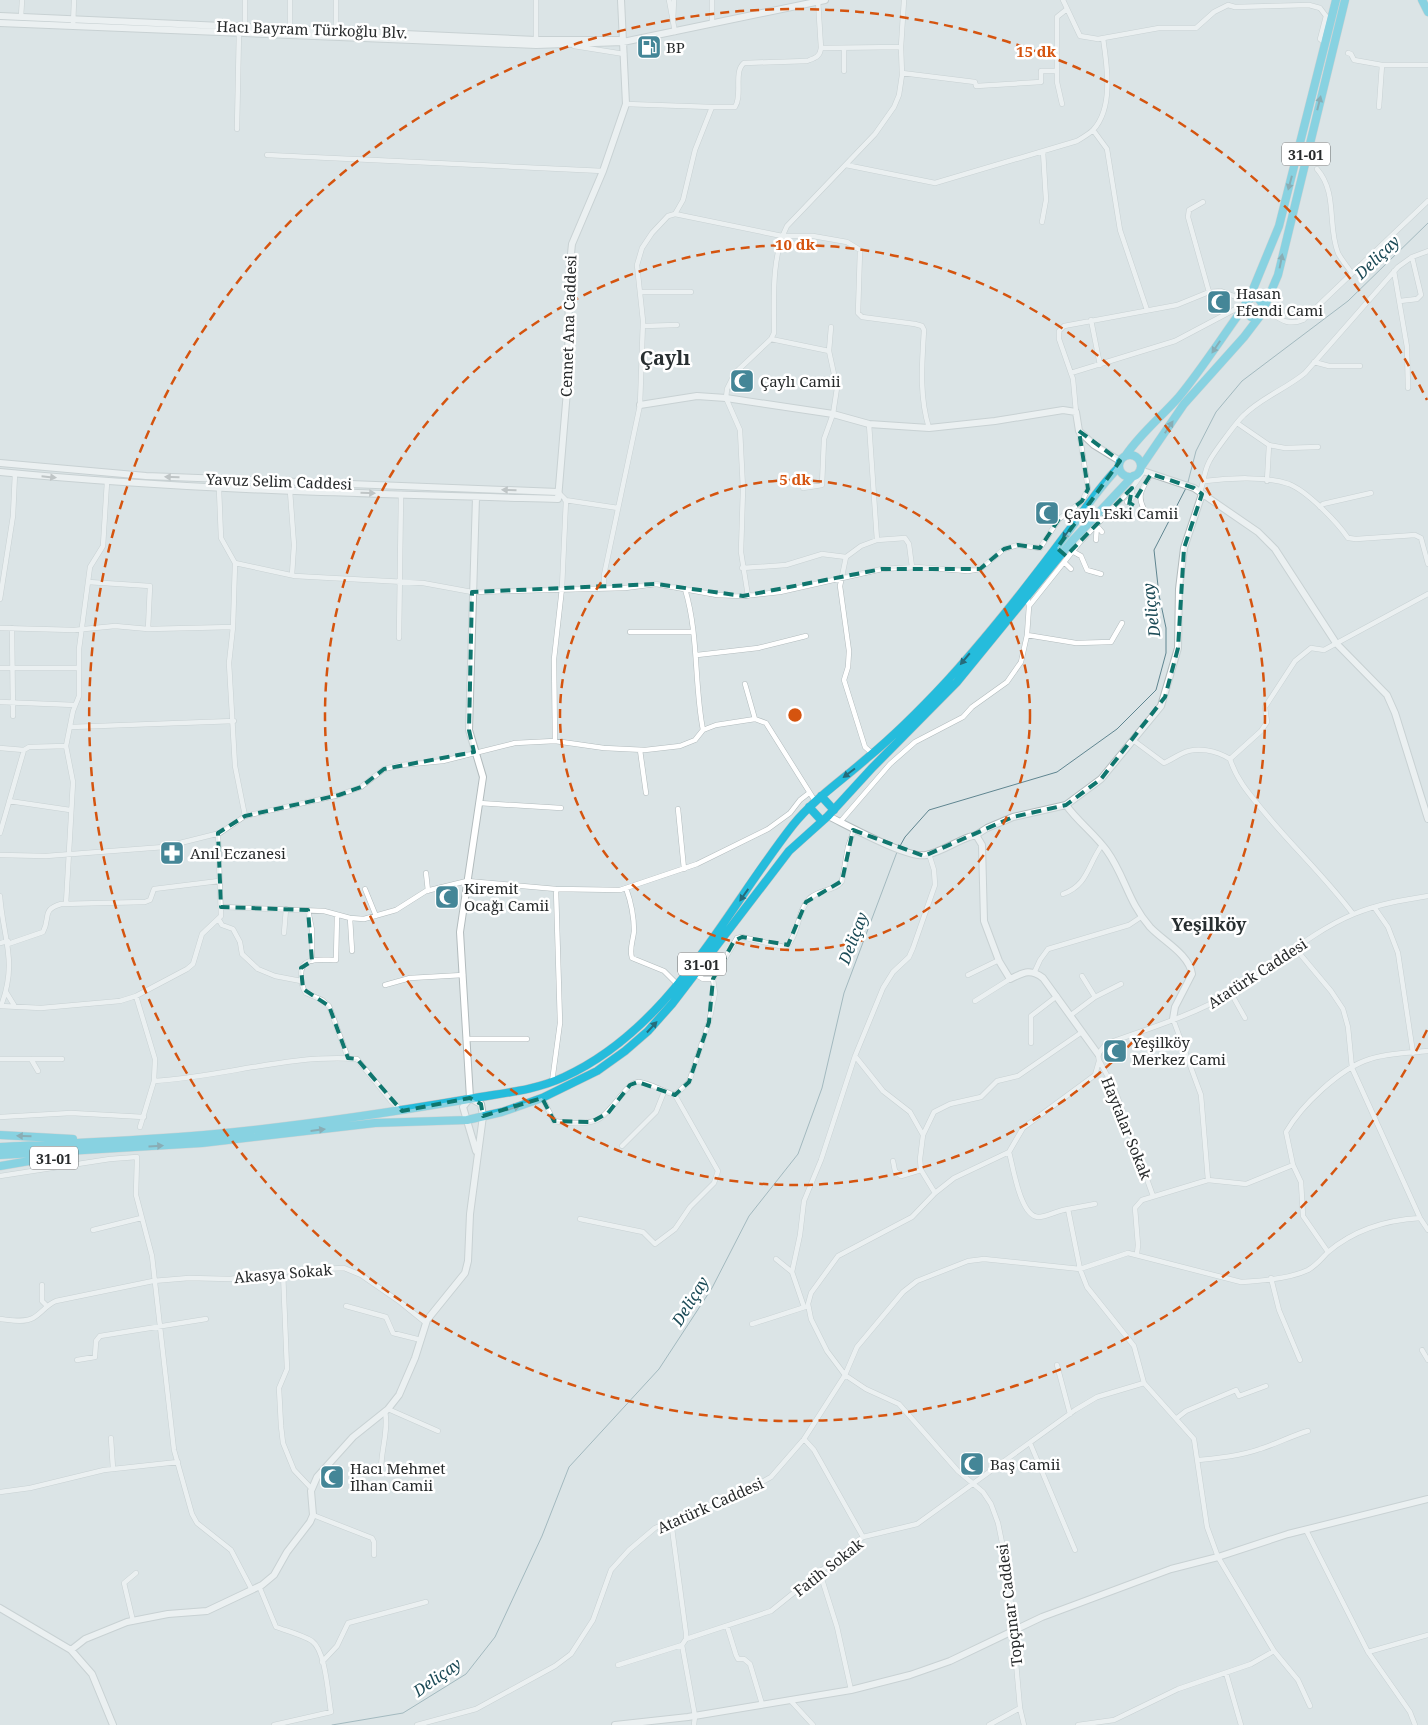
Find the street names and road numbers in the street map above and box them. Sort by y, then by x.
street label: Hacı Bayram Türkoğlu Blv. [216,16,408,42]
road number: 31-01 [1282,142,1330,166]
street label: Cennet Ana Caddesi [556,254,580,397]
street label: Yavuz Selim Caddesi [205,468,353,494]
street label: Atatürk Caddesi [1204,933,1311,1013]
road number: 31-01 [678,952,726,976]
street label: Haytalar Sokak [1097,1074,1157,1183]
road number: 31-01 [30,1146,78,1170]
street label: Akasya Sokak [233,1259,333,1287]
street label: Atatürk Caddesi [654,1472,767,1537]
street label: Fatih Sokak [789,1533,867,1600]
street label: Topçınar Caddesi [992,1542,1026,1667]

